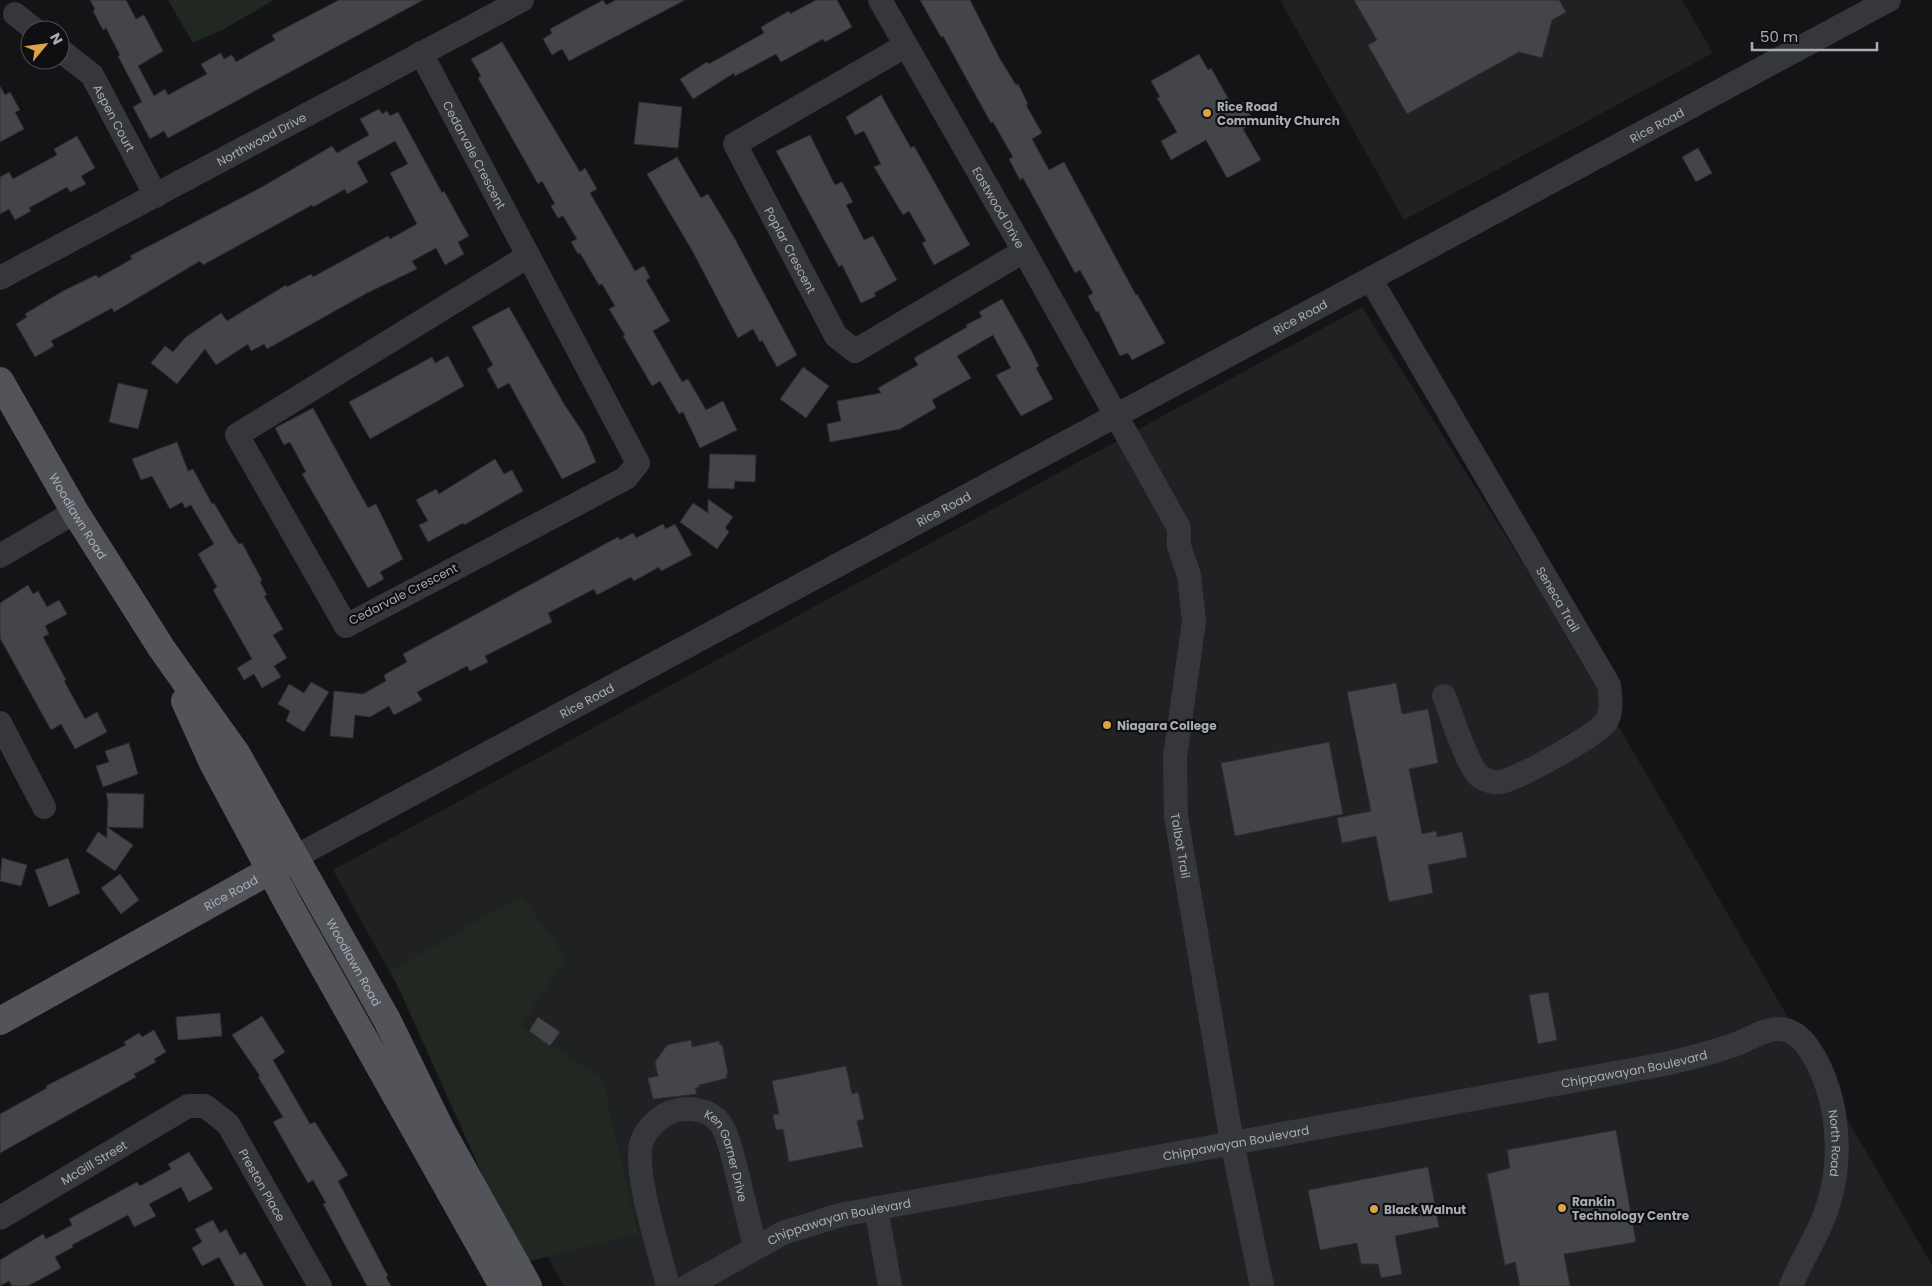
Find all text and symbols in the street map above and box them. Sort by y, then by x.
north arrow [20,20,70,70]
scale bar [1752,20,1877,52]
text: 50 m [1760,26,1798,47]
text: N [45,29,68,48]
street label: Aspen Court [90,81,140,155]
street label: Cedarvale Crescent [439,98,510,212]
place label: Rice Road Community Church [1217,98,1340,129]
street label: Rice Road [1626,103,1687,146]
marker: Rice Road Community Church [1201,107,1213,119]
street label: Northwood Drive [213,108,309,170]
street label: Eastwood Drive [969,163,1029,251]
street label: Poplar Crescent [761,204,821,296]
street label: Rice Road [1270,295,1330,338]
street label: Woodlawn Road [46,470,111,562]
street label: Rice Road [913,487,973,530]
street label: Cedarvale Crescent [346,559,460,629]
street label: Seneca Trail [1533,563,1584,635]
street label: Rice Road [556,679,617,722]
place label: Niagara College [1117,717,1217,734]
marker: Niagara College [1101,719,1113,731]
street label: Talbot Trail [1167,812,1195,880]
street label: Rice Road [200,871,261,914]
street label: Woodlawn Road [323,915,386,1009]
street label: Chippawayan Boulevard [1560,1045,1709,1091]
street label: Ken Garner Drive [702,1105,752,1203]
street label: North Road [1825,1108,1845,1178]
street label: Chippawayan Boulevard [1161,1121,1311,1164]
street label: McGill Street [57,1136,130,1189]
street label: Preston Place [235,1145,290,1224]
place label: Rankin Technology Centre [1572,1193,1690,1224]
street label: Chippawayan Boulevard [764,1194,912,1249]
place label: Black Walnut [1384,1201,1466,1218]
marker: Rankin Technology Centre [1556,1202,1568,1214]
marker: Black Walnut [1368,1203,1380,1215]

